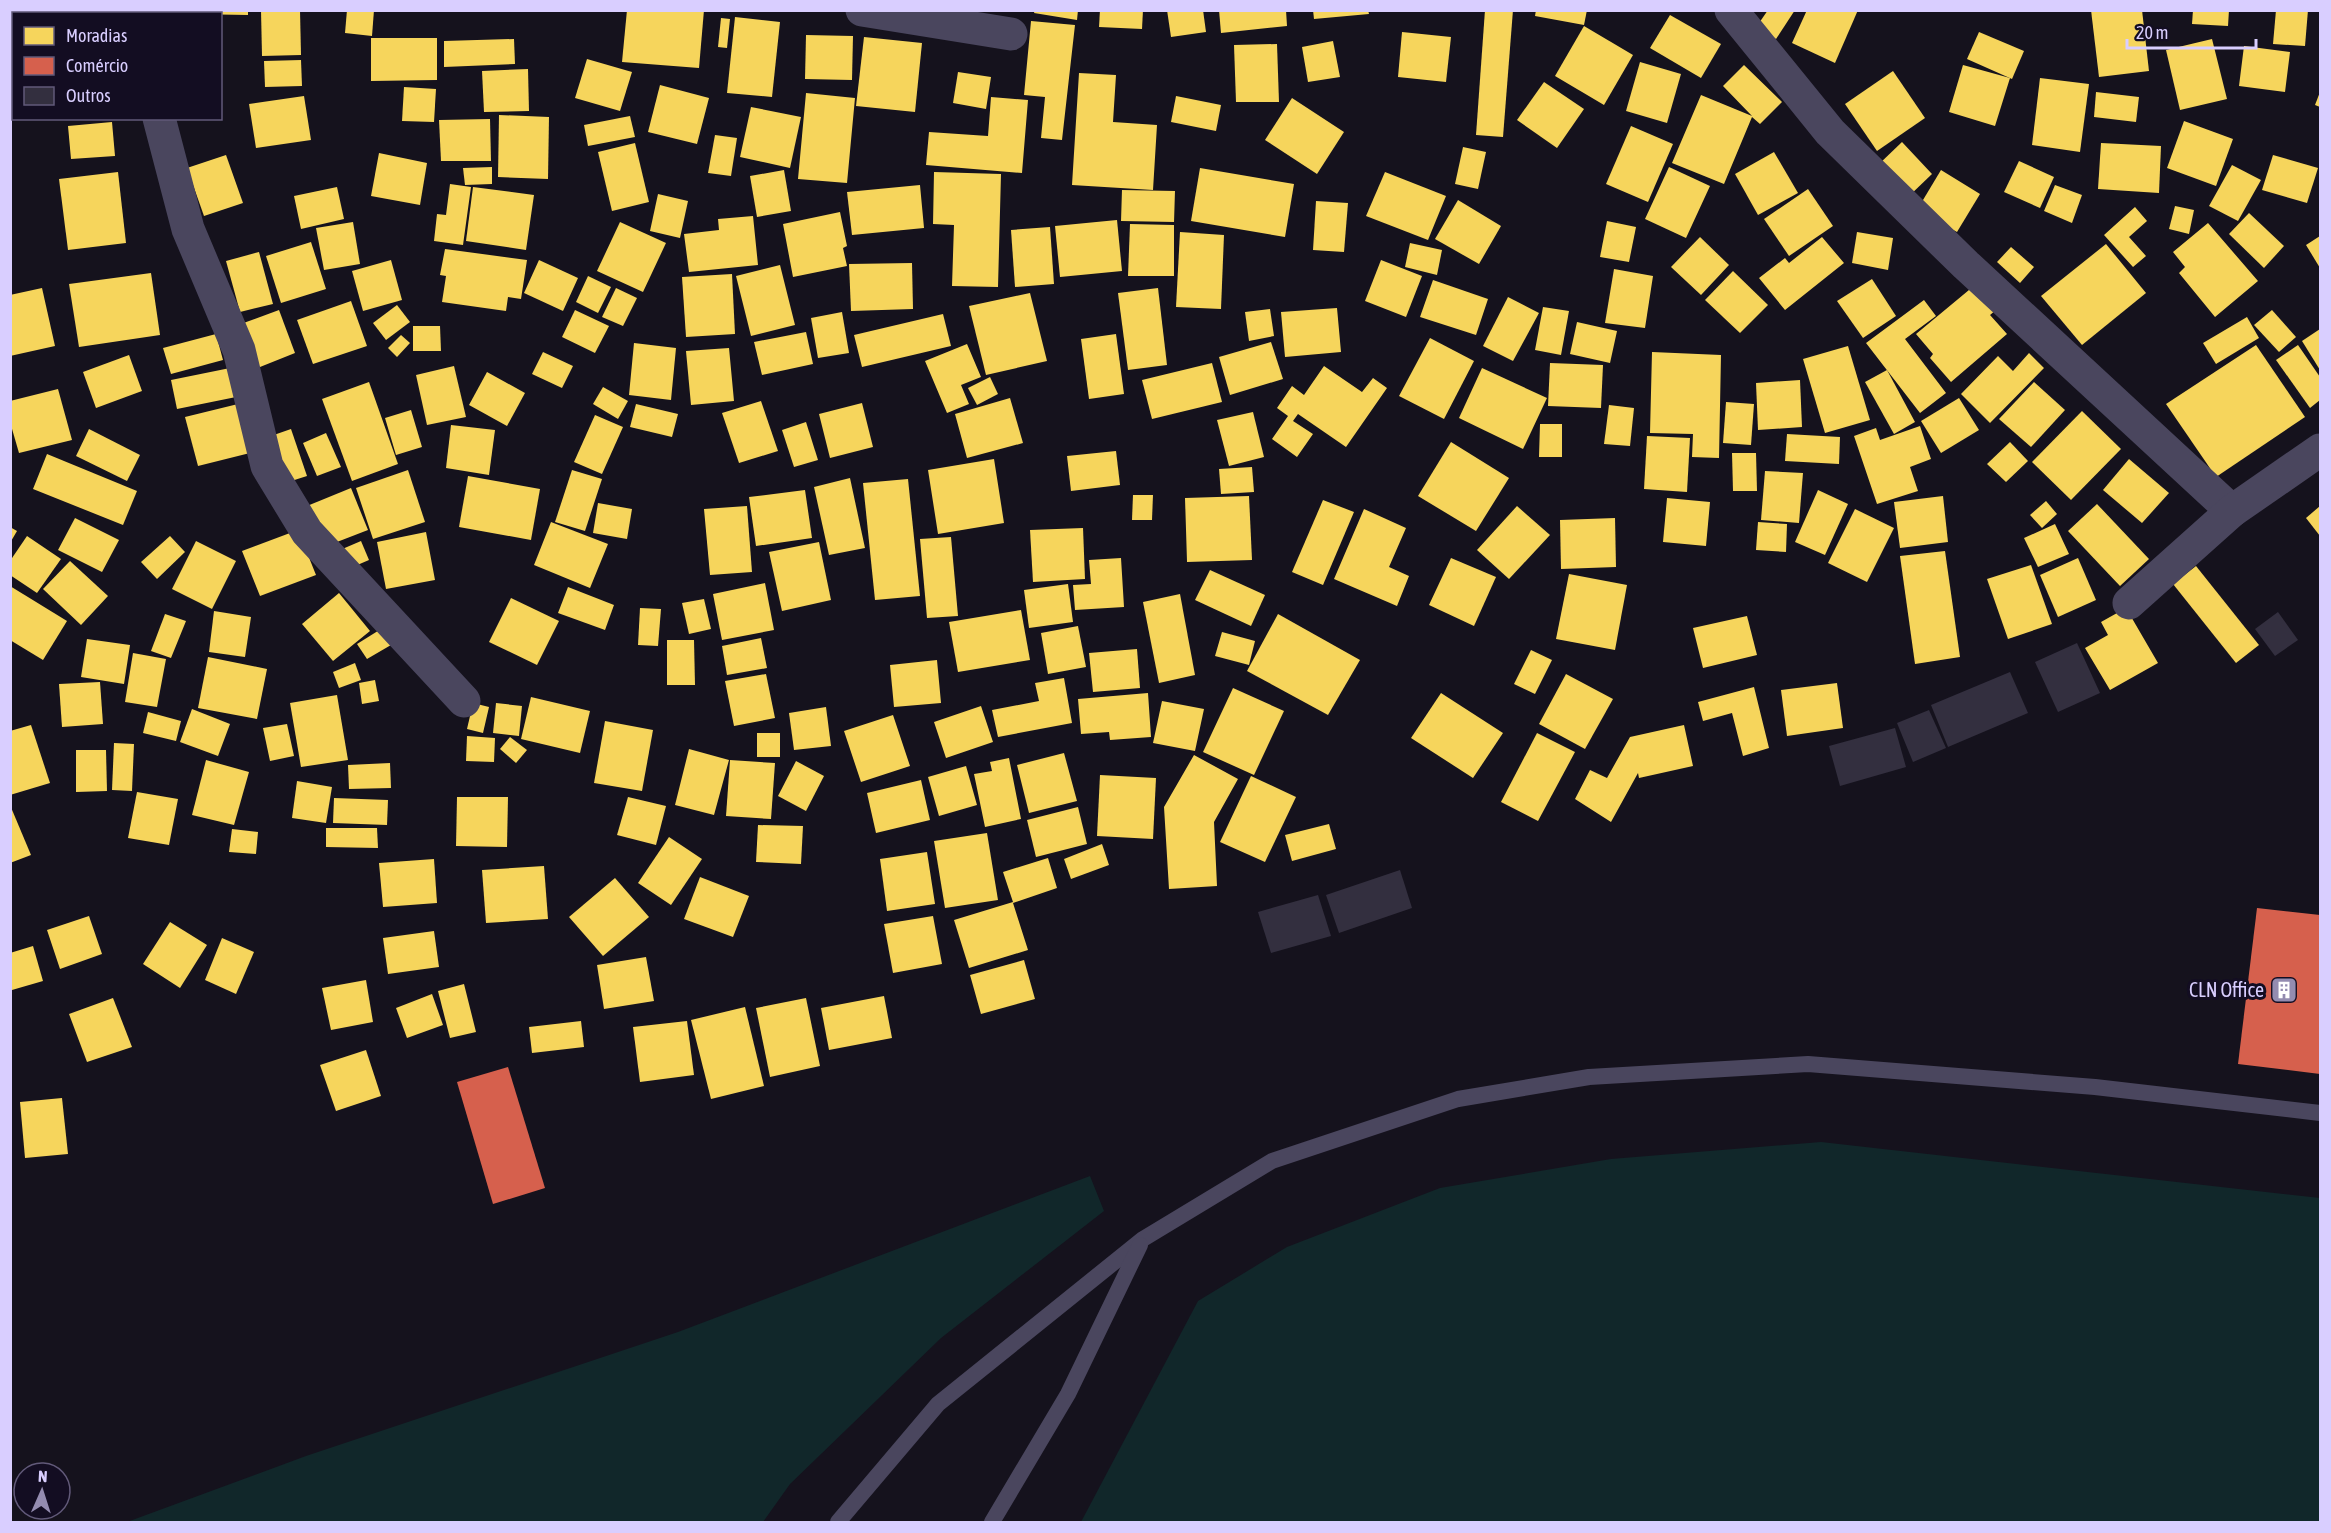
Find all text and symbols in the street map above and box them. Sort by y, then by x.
legend [12,12,222,120]
scale bar [2127,12,2256,50]
text: 20 m [2136,22,2168,43]
text: Moradias [66,25,127,46]
text: Comércio [66,55,128,76]
text: Outros [66,85,111,106]
building icon: CLN Office [2269,975,2299,1005]
place label: CLN Office [2189,978,2264,1001]
north arrow [12,1461,72,1521]
text: N [38,1467,48,1485]

